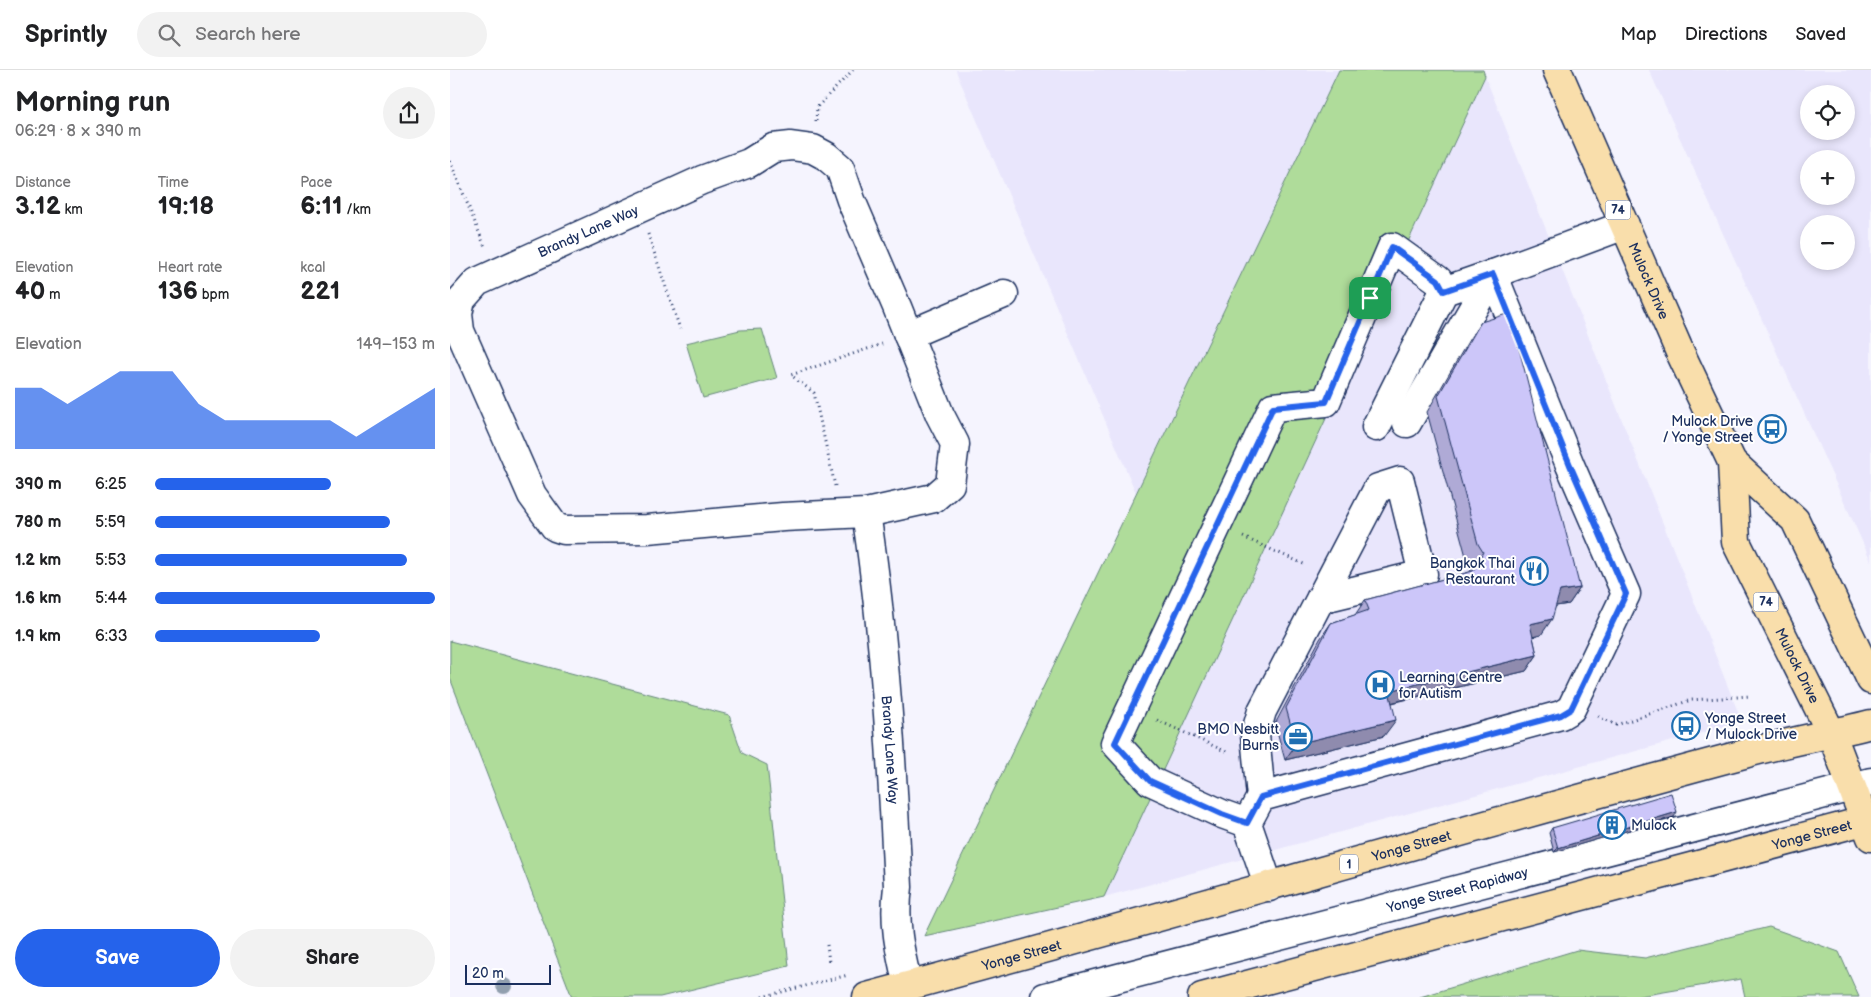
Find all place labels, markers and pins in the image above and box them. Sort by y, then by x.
pin [1349,277,1391,319]
place label: Mulock Drive / Yonge Street [1663,413,1754,446]
bus stop icon: Mulock Drive / Yonge Street [1757,414,1787,444]
place label: Bangkok Thai Restaurant [1430,555,1516,588]
restaurant icon: Bangkok Thai Restaurant [1519,556,1549,586]
place label: Learning Centre for Autism [1399,669,1502,702]
hospital icon: Learning Centre for Autism [1365,670,1395,700]
place label: Yonge Street / Mulock Drive [1704,710,1797,743]
bus stop icon: Yonge Street / Mulock Drive [1671,711,1701,741]
place label: BMO Nesbitt Burns [1197,721,1280,754]
office icon: BMO Nesbitt Burns [1283,722,1313,752]
building icon: Mulock [1597,810,1627,840]
place label: Mulock [1631,817,1676,834]

